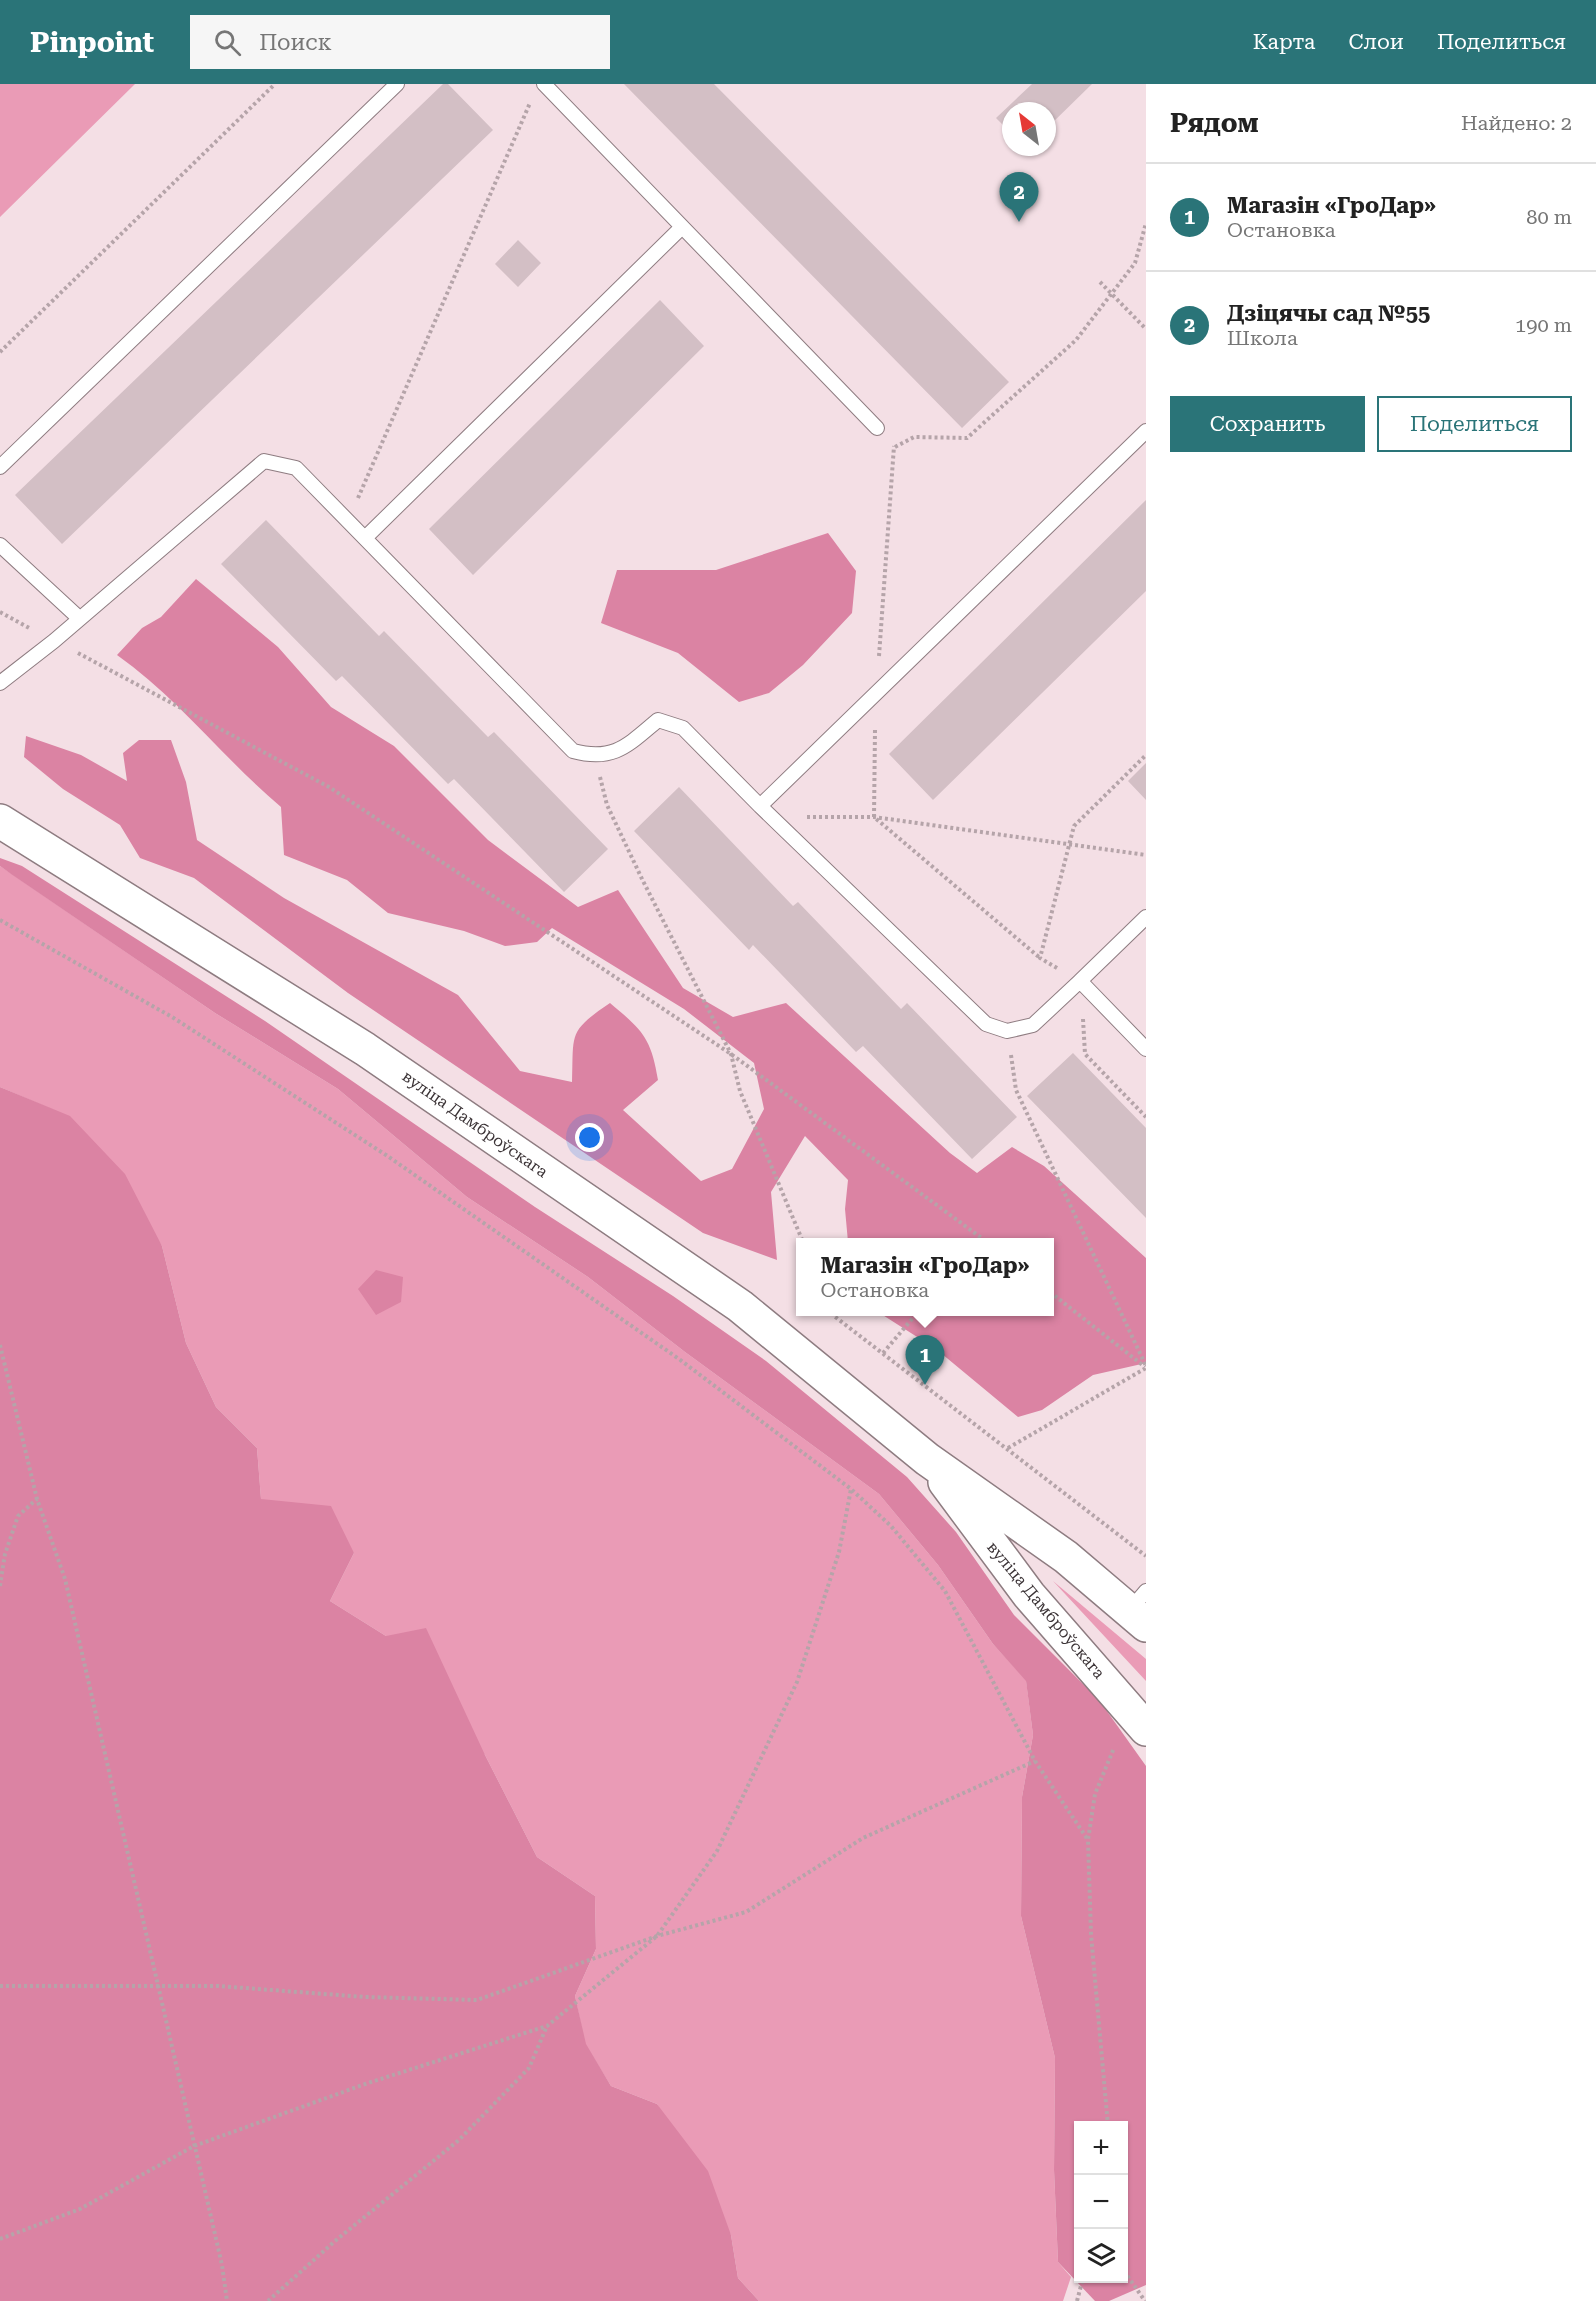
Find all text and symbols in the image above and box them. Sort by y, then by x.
search box [190,15,610,69]
text: Pinpoint [30,26,154,59]
icon: search [211,26,244,59]
text: Поиск [259,30,332,55]
text: Карта [1253,30,1316,54]
text: Слои [1349,30,1404,54]
text: Поделиться [1437,30,1566,54]
north arrow [1002,102,1056,156]
text: Рядом [1170,108,1259,138]
text: Найдено: 2 [1461,111,1572,135]
pin: 2 [1000,172,1038,222]
text: Магазін «ГроДар» [1227,193,1436,218]
text: 1 [1184,205,1195,229]
text: 80 m [1526,205,1572,229]
text: Остановка [1227,218,1336,242]
text: Дзіцячы сад №55 [1227,301,1430,326]
text: 2 [1184,313,1195,337]
text: 190 m [1515,313,1572,337]
text: Школа [1227,326,1298,350]
button: Сохранить [1170,396,1365,452]
button: Поделиться [1377,396,1572,452]
street label: вуліца Дамброўскага [399,1067,552,1182]
your location [575,1123,604,1152]
popup [796,1238,1054,1316]
text: Магазін «ГроДар» [820,1253,1030,1278]
text: Остановка [820,1278,929,1302]
pin: 1 [906,1336,944,1385]
street label: вуліца Дамброўскага [983,1538,1109,1683]
map controls [1074,2121,1128,2283]
button: + [1074,2121,1128,2175]
button: − [1074,2175,1128,2229]
button: layers [1074,2229,1128,2283]

